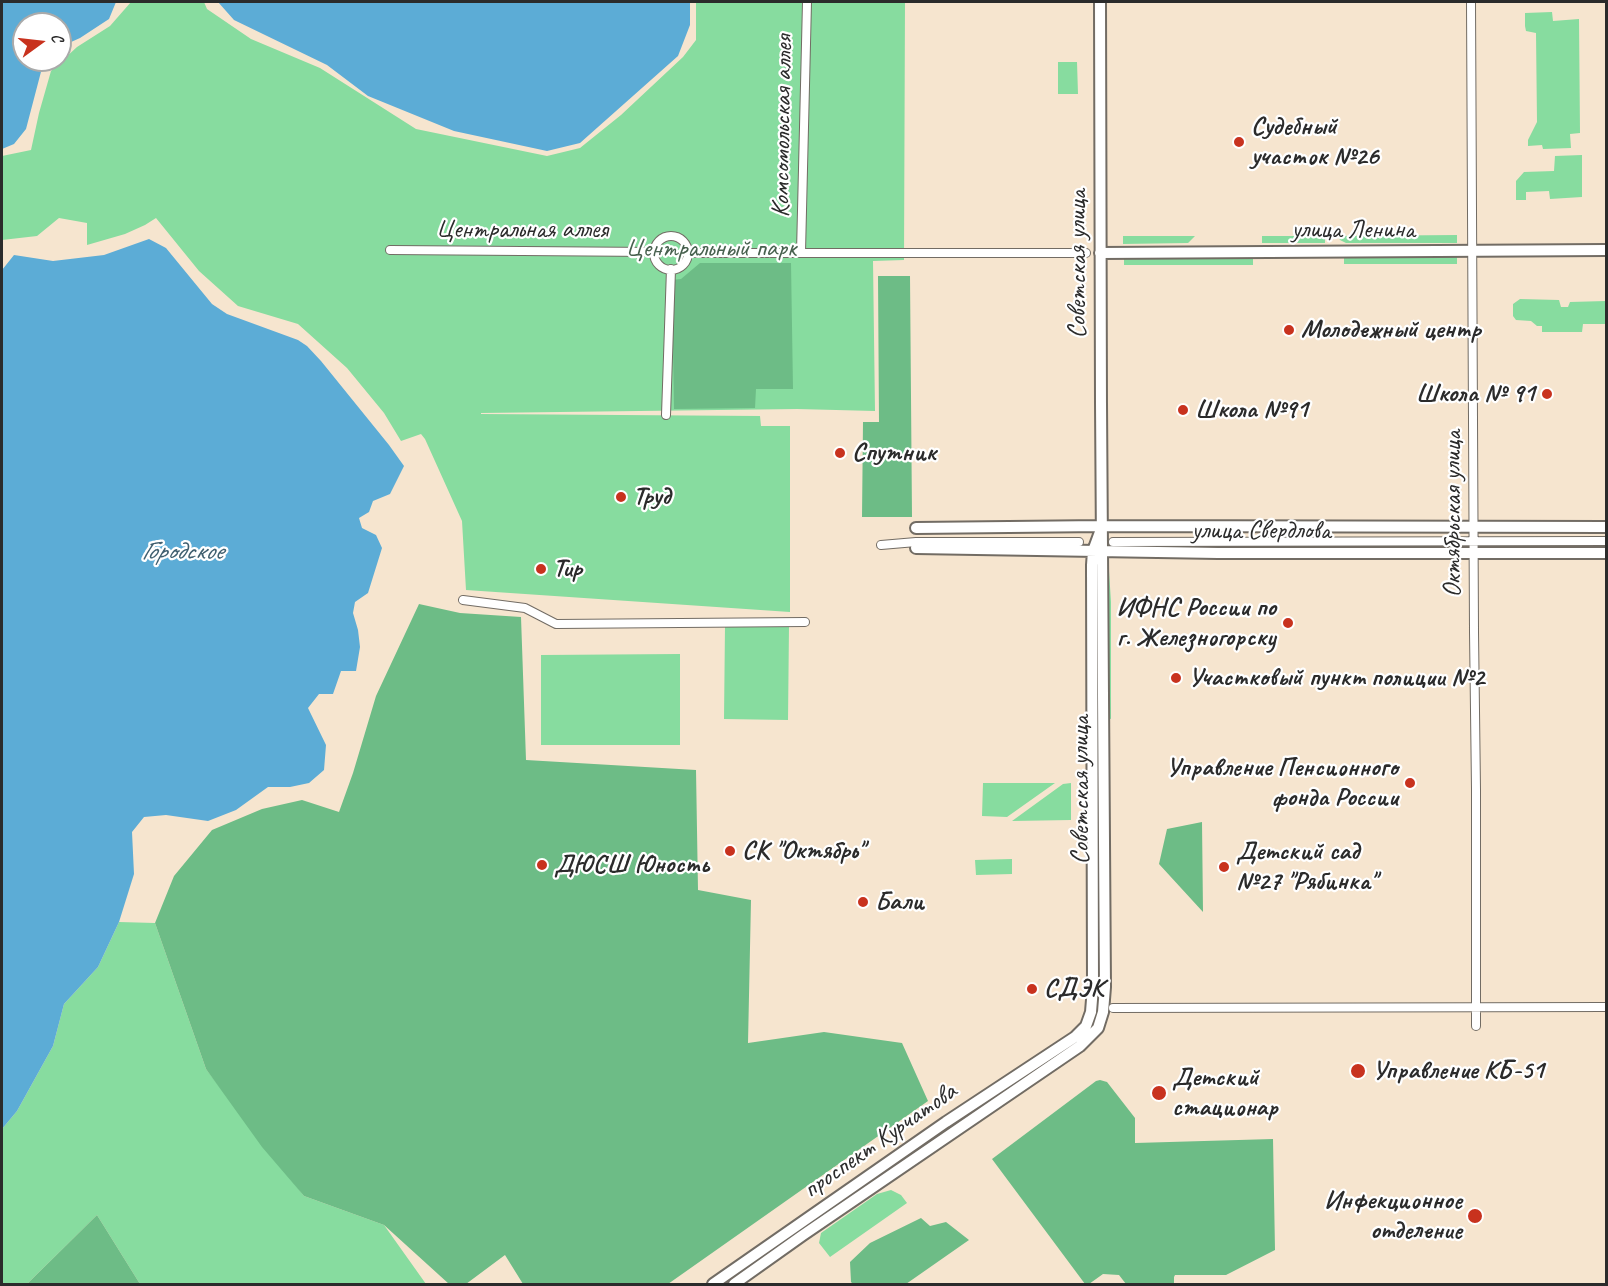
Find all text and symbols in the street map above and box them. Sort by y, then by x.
north arrow [12,12,72,72]
text: С [47,31,68,44]
street label: Комсомольская аллея [766,34,800,218]
place label: Судебный участок №26 [1251,111,1379,172]
marker: Судебный участок №26 [1232,135,1246,149]
street label: Советская улица [1062,189,1094,339]
street label: Центральная аллея [436,214,608,246]
street label: улица Ленина [1291,214,1415,246]
park label: Центральный парк [626,233,796,265]
place label: Молодежный центр [1301,314,1481,346]
marker: Молодежный центр [1282,323,1296,337]
place label: Школа № 91 [1416,378,1535,410]
marker: Школа № 91 [1540,387,1554,401]
place label: Школа №91 [1195,394,1308,426]
marker: Школа №91 [1176,403,1190,417]
street label: Октябрьская улица [1437,430,1469,598]
place label: Спутник [852,437,936,469]
marker: Спутник [833,446,847,460]
place label: Труд [633,481,671,513]
marker: Труд [614,490,628,504]
street label: улица Свердлова [1192,515,1330,547]
water label: Городское [141,536,223,568]
place label: Тир [553,553,582,585]
marker: Тир [534,562,548,576]
place label: ИФНС России по г. Железногорску [1116,592,1276,654]
marker: ИФНС России по г. Железногорску [1281,616,1295,630]
place label: Участковый пункт полиции №2 [1188,662,1484,694]
marker: Участковый пункт полиции №2 [1169,671,1183,685]
street label: Советская улица [1065,715,1097,865]
place label: Управление Пенсионного фонда России [1166,752,1398,814]
marker: Управление Пенсионного фонда России [1403,776,1417,790]
place label: СК "Октябрь" [742,835,864,867]
place label: Детский сад №27 "Рябинка" [1236,836,1376,898]
marker: СК "Октябрь" [723,844,737,858]
place label: ДЮСШ Юность [554,849,709,881]
marker: ДЮСШ Юность [535,858,549,872]
marker: Детский сад №27 "Рябинка" [1217,860,1231,874]
place label: Бали [875,886,924,918]
marker: Бали [856,895,870,909]
place label: СДЭК [1044,973,1104,1005]
marker: СДЭК [1025,982,1039,996]
place label: Управление КБ-51 [1372,1055,1544,1087]
place label: Детский стационар [1172,1062,1278,1124]
marker: Управление КБ-51 [1349,1062,1367,1080]
street label: проспект Курчатова [797,1076,963,1206]
marker: Детский стационар [1150,1084,1168,1102]
place label: Инфекционное отделение [1324,1185,1462,1246]
marker: Инфекционное отделение [1466,1207,1484,1225]

